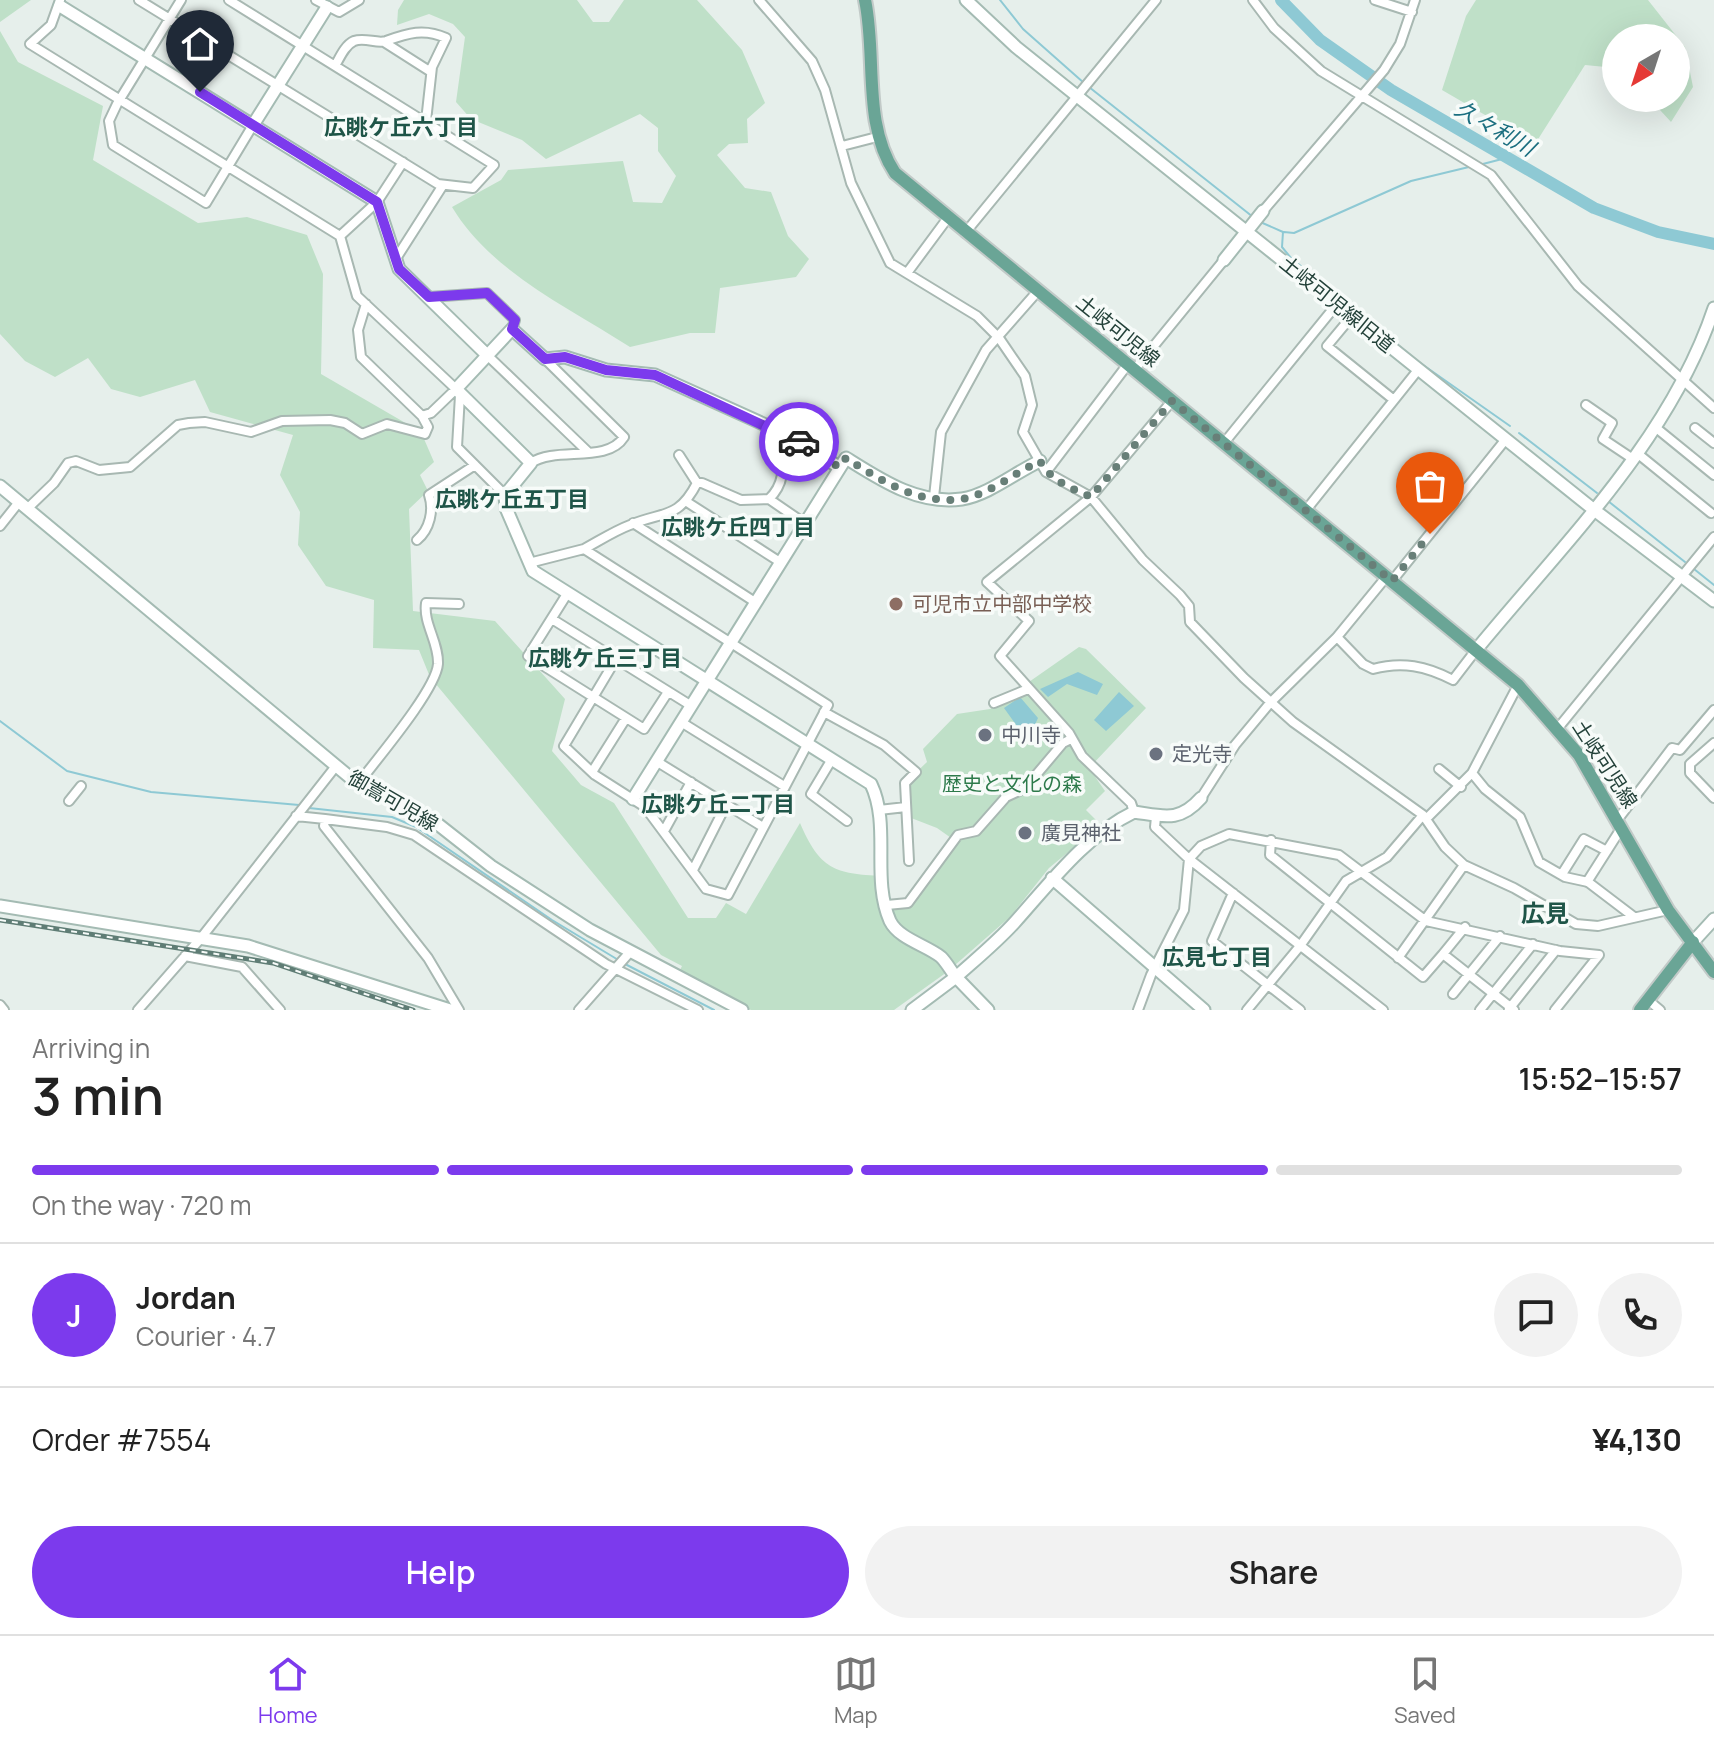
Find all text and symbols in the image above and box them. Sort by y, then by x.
pin [166,10,234,92]
icon: home [178,22,222,66]
north arrow [1602,24,1690,112]
map controls [1602,24,1690,112]
water label: 久々利川 [1449,93,1542,164]
district label: 広眺ケ丘六丁目 [324,112,478,142]
street label: 土岐可児線旧道 [1274,249,1400,358]
street label: 土岐可児線 [1071,289,1166,373]
courier [759,402,839,482]
icon: car [777,420,821,464]
pin [1396,452,1464,534]
icon: bag [1408,464,1452,508]
district label: 広眺ケ丘五丁目 [435,484,589,514]
district label: 広眺ケ丘四丁目 [661,512,815,542]
place label: 可児市立中部中学校 [912,590,1092,617]
marker: 可児市立中部中学校 [887,595,905,613]
district label: 広眺ケ丘三丁目 [528,643,682,673]
street label: 土岐可児線 [1567,714,1644,813]
place label: 中川寺 [1001,721,1061,748]
marker: 中川寺 [976,726,994,744]
place label: 定光寺 [1172,740,1232,767]
marker: 定光寺 [1147,745,1165,763]
street label: 御嵩可児線 [343,764,443,837]
park label: 歴史と文化の森 [942,770,1082,797]
district label: 広眺ケ丘二丁目 [641,789,795,819]
place label: 廣見神社 [1041,819,1121,846]
marker: 廣見神社 [1016,824,1034,842]
district label: 広見 [1521,896,1569,929]
district label: 広見七丁目 [1162,942,1272,972]
text: Arriving in [32,1030,150,1066]
text: 15:52–15:57 [1519,1058,1682,1099]
text: 3 min [32,1060,164,1131]
text: On the way · 720 m [32,1187,252,1223]
button: chat [1494,1273,1578,1357]
button: phone [1598,1273,1682,1357]
text: Jordan [136,1277,236,1318]
text: J [66,1295,82,1336]
text: Courier · 4.7 [136,1318,276,1354]
text: Order #7554 [32,1419,211,1460]
text: ¥4,130 [1592,1419,1682,1460]
button: Help [32,1526,849,1618]
button: Share [865,1526,1682,1618]
tab: Home [258,1652,318,1730]
tab: Map [834,1652,878,1730]
tab: Saved [1394,1652,1456,1730]

